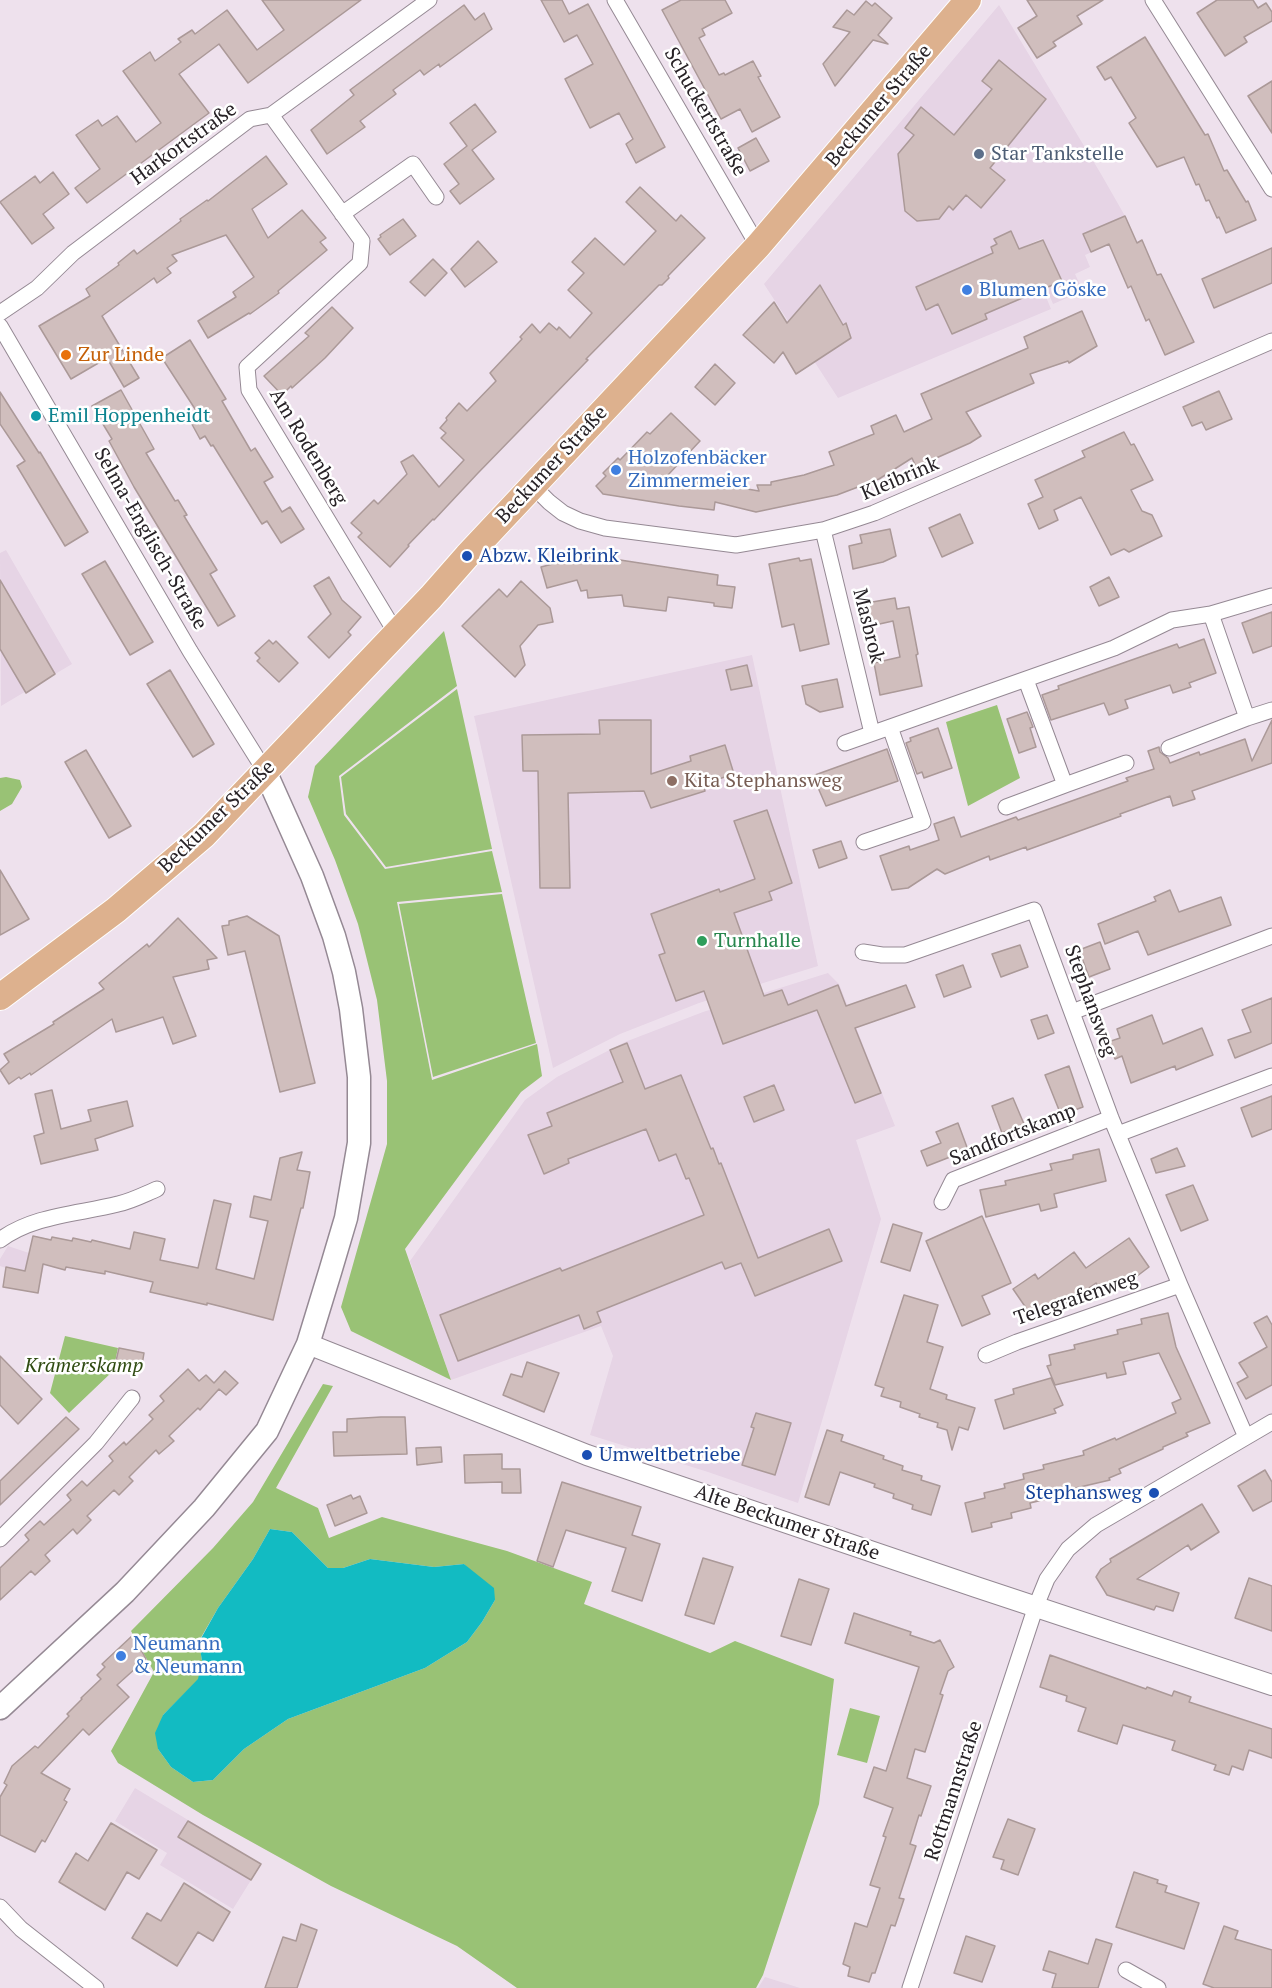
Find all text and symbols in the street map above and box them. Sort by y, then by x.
street label: Beckumer Straße [821,40,937,172]
street label: Schuckertstraße [658,43,752,181]
street label: Harkortstraße [126,97,242,191]
place label: Star Tankstelle [991,142,1124,166]
marker: Star Tankstelle [972,147,986,161]
place label: Blumen Göske [979,278,1106,302]
marker: Blumen Göske [960,283,974,297]
place label: Zur Linde [78,343,164,367]
marker: Zur Linde [59,348,73,362]
street label: Am Rodenberg [264,385,352,509]
street label: Beckumer Straße [491,401,613,529]
place label: Emil Hoppenheidt [48,404,210,428]
marker: Emil Hoppenheidt [29,409,43,423]
street label: Selma-Englisch-Straße [88,444,212,634]
place label: Holzofenbäcker Zimmermeier [628,446,767,493]
street label: Kleibrink [858,452,942,506]
marker: Holzofenbäcker Zimmermeier [609,463,623,477]
place label: Abzw. Kleibrink [479,544,619,568]
marker: Abzw. Kleibrink [460,549,474,563]
street label: Masbrok [847,586,889,666]
street label: Beckumer Straße [154,756,280,878]
place label: Kita Stephansweg [684,769,842,793]
marker: Kita Stephansweg [665,774,679,788]
place label: Turnhalle [714,929,801,953]
marker: Turnhalle [695,934,709,948]
street label: Stephansweg [1059,942,1121,1060]
street label: Sandfortskamp [946,1099,1080,1171]
street label: Telegrafenweg [1011,1267,1141,1331]
park label: Krämerskamp [25,1354,143,1378]
place label: Umweltbetriebe [599,1443,741,1467]
marker: Umweltbetriebe [580,1448,594,1462]
street label: Alte Beckumer Straße [691,1480,883,1566]
place label: Stephansweg [1025,1481,1142,1505]
marker: Stephansweg [1147,1486,1161,1500]
place label: Neumann & Neumann [133,1632,243,1679]
marker: Neumann & Neumann [114,1649,128,1663]
street label: Rottmannstraße [920,1718,988,1864]

